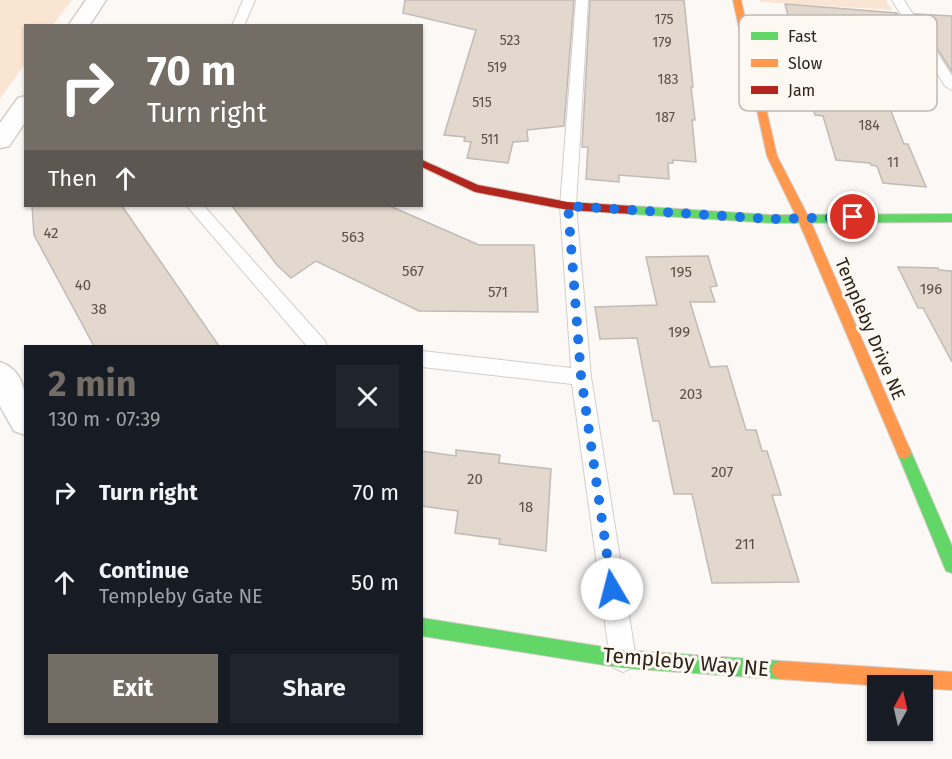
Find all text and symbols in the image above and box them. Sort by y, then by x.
house number: 175 [654,11,674,28]
legend [739,15,937,111]
text: Fast [788,27,817,46]
house number: 523 [500,32,520,49]
house number: 179 [652,34,672,51]
text: 70 m [147,46,236,96]
icon: right [48,48,126,126]
text: Slow [788,54,823,73]
house number: 519 [487,59,507,76]
house number: 183 [658,71,678,88]
text: Jam [788,81,815,100]
house number: 515 [472,94,492,111]
text: Turn right [147,97,267,129]
house number: 187 [655,109,675,126]
house number: 184 [858,117,880,134]
house number: 511 [481,131,499,148]
house number: 11 [887,154,899,171]
icon: ahead [109,162,142,195]
text: Then [48,165,97,192]
pin [827,191,878,242]
icon: arrive [836,200,869,233]
house number: 42 [43,224,59,242]
house number: 563 [342,228,364,246]
street label: Templeby Drive NE [830,255,910,403]
house number: 567 [402,262,424,280]
house number: 195 [670,263,692,281]
house number: 40 [75,276,91,294]
house number: 196 [920,280,942,298]
house number: 571 [488,283,508,301]
house number: 38 [91,300,107,318]
house number: 199 [668,323,690,341]
text: 2 min [48,362,137,406]
button: close [336,365,399,428]
house number: 203 [679,385,703,403]
text: 130 m · 07:39 [48,407,161,431]
house number: 207 [711,463,733,481]
house number: 20 [467,470,483,488]
icon: right [48,476,81,509]
text: Turn right [99,479,198,506]
text: 70 m [353,479,399,506]
house number: 18 [519,498,533,516]
house number: 211 [735,535,755,553]
text: Continue [99,557,189,584]
position arrow [580,557,644,621]
icon: ahead [48,566,81,599]
text: 50 m [351,569,399,596]
text: Templeby Gate NE [99,584,263,608]
street label: Templeby Way NE [602,642,770,682]
button: Exit [48,654,218,723]
button: Share [230,654,399,723]
north arrow [867,675,933,741]
map controls [867,675,933,741]

